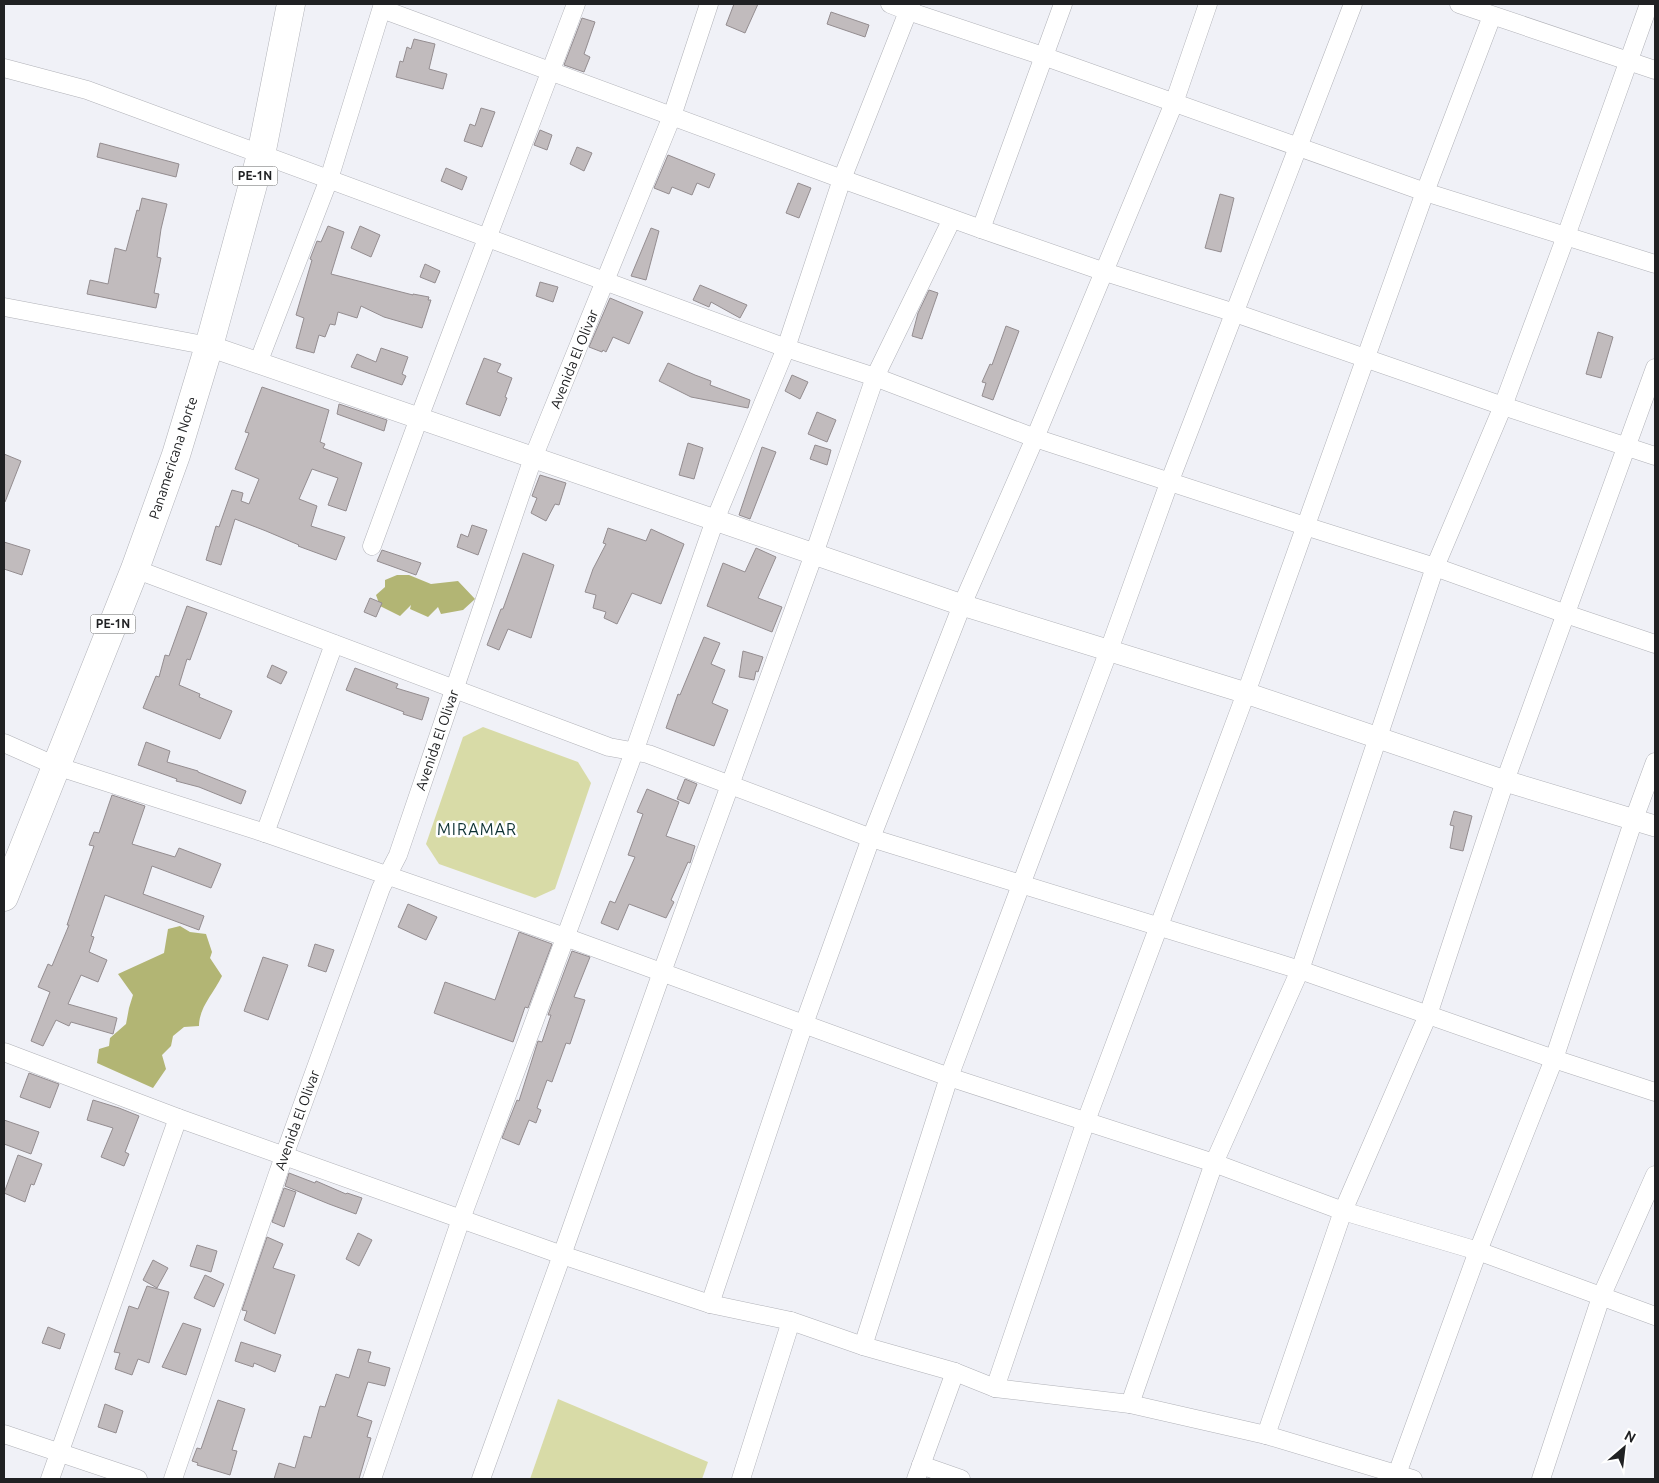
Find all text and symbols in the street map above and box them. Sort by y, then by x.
road number: PE-1N [232,167,278,186]
street label: Avenida El Olivar [547,307,601,411]
street label: Panamericana Norte [146,395,200,521]
road number: PE-1N [90,614,136,634]
street label: Avenida El Olivar [412,687,462,792]
district label: MIRAMAR [437,820,517,838]
street label: Avenida El Olivar [271,1067,323,1172]
north arrow [1599,1423,1649,1473]
text: N [1622,1427,1638,1446]

